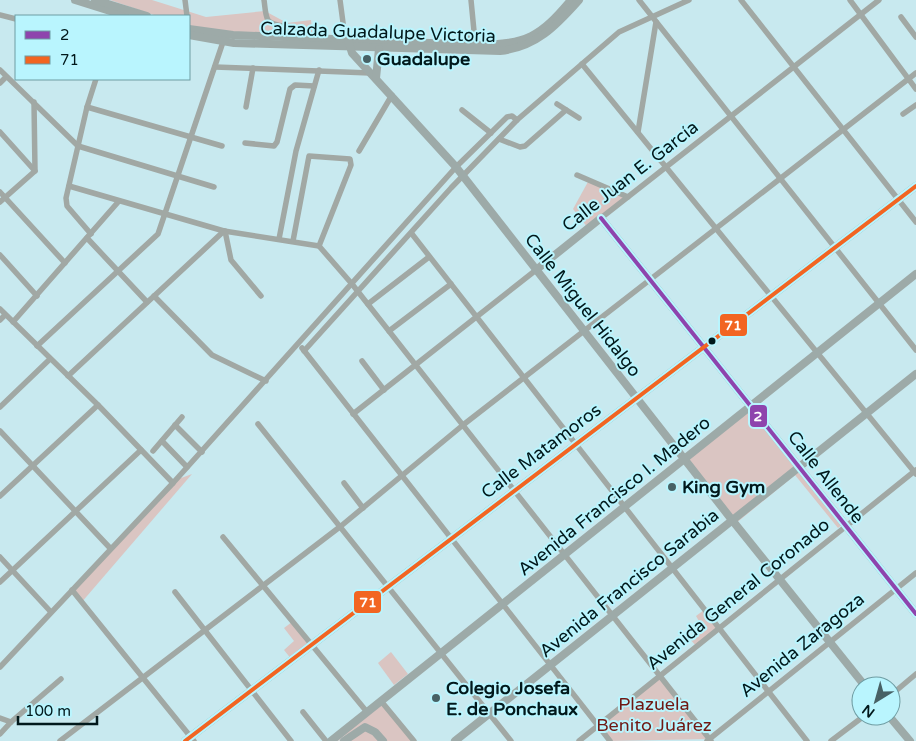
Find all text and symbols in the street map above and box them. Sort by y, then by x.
legend [15,15,190,80]
street label: Calzada Guadalupe Victoria [260,17,496,47]
text: 2 [60,26,69,44]
place label: Guadalupe [377,48,470,70]
text: 71 [60,51,79,69]
marker: Guadalupe [361,53,373,65]
street label: Calle Juan E. García [557,116,703,236]
street label: Calle Miguel Hidalgo [520,229,646,381]
line badge: 71 [719,313,748,337]
text: 71 [724,317,742,334]
unlabelled marker [707,336,717,346]
street label: Calle Matamoros [477,399,605,503]
line badge: 2 [749,404,768,428]
text: 2 [754,408,763,425]
street label: Avenida Francisco I. Madero [513,411,715,581]
street label: Calle Allende [783,426,869,528]
place label: King Gym [682,476,765,498]
marker: King Gym [666,481,678,493]
street label: Avenida Francisco Sarabia [535,504,723,662]
street label: Avenida General Coronado [642,513,834,675]
street label: Avenida Zaragoza [735,588,869,702]
line badge: 71 [353,590,382,614]
text: 71 [359,594,377,611]
north arrow [851,676,901,726]
place label: Colegio Josefa E. de Ponchaux [446,677,578,720]
marker: Colegio Josefa E. de Ponchaux [430,692,442,704]
park label: Plazuela Benito Juárez [596,693,712,736]
scale bar [18,694,96,726]
text: N [859,701,878,721]
text: 100 m [25,702,71,720]

